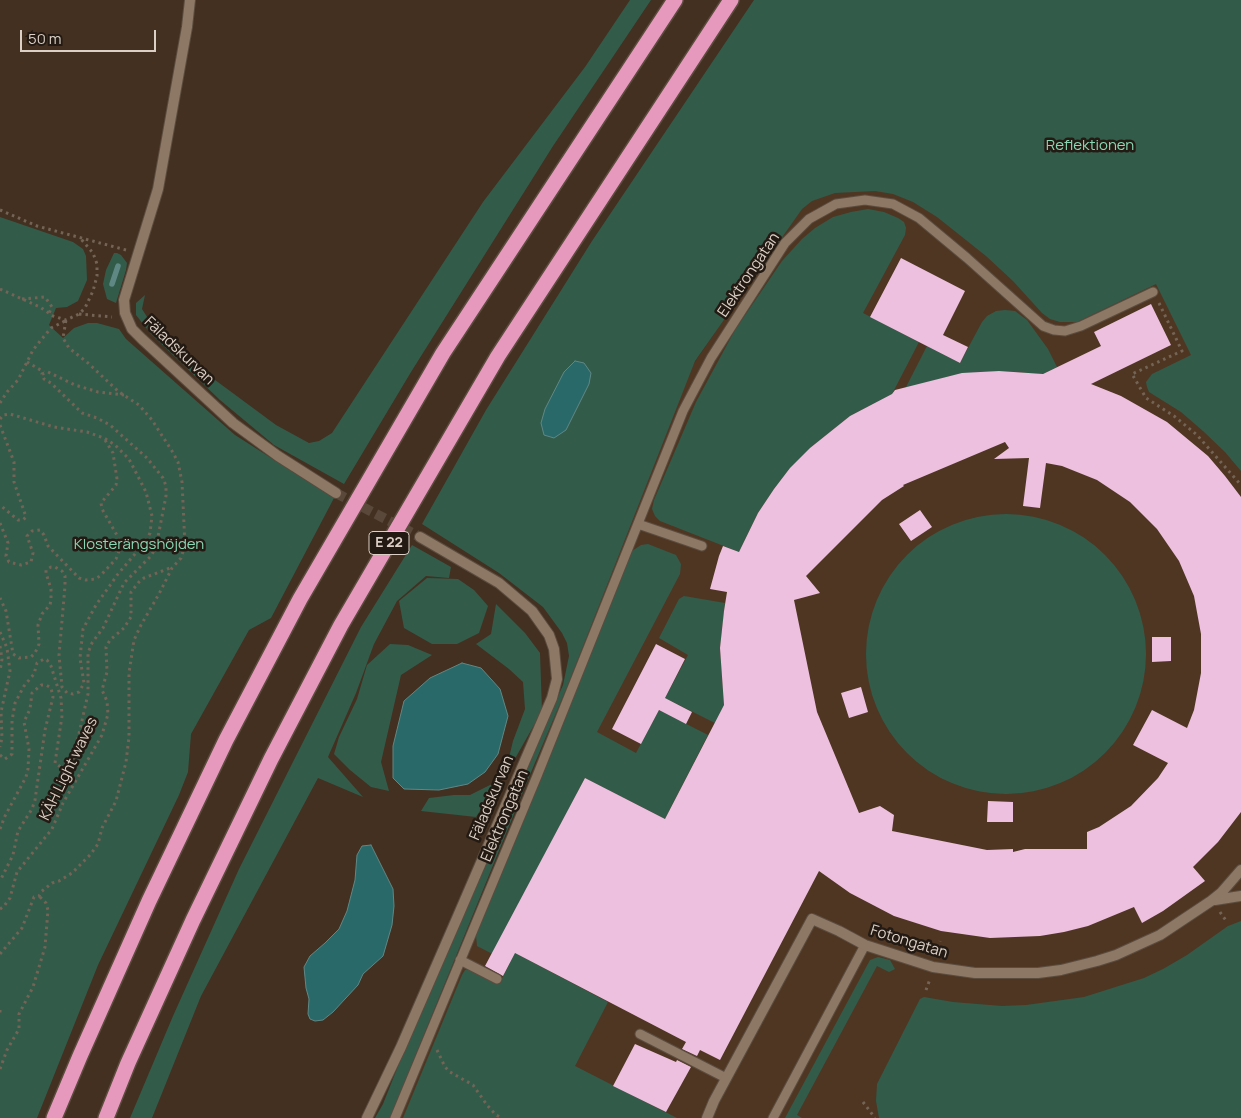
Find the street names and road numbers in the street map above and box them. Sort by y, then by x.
street label: Elektrongatan [714,229,784,321]
street label: Fäladskurvan [140,313,218,389]
road number: E 22 [369,532,409,554]
street label: KÄH Light waves [36,714,102,824]
street label: Fäladskurvan [466,753,518,843]
street label: Elektrongatan [478,767,532,865]
street label: Fotongatan [868,922,950,962]

